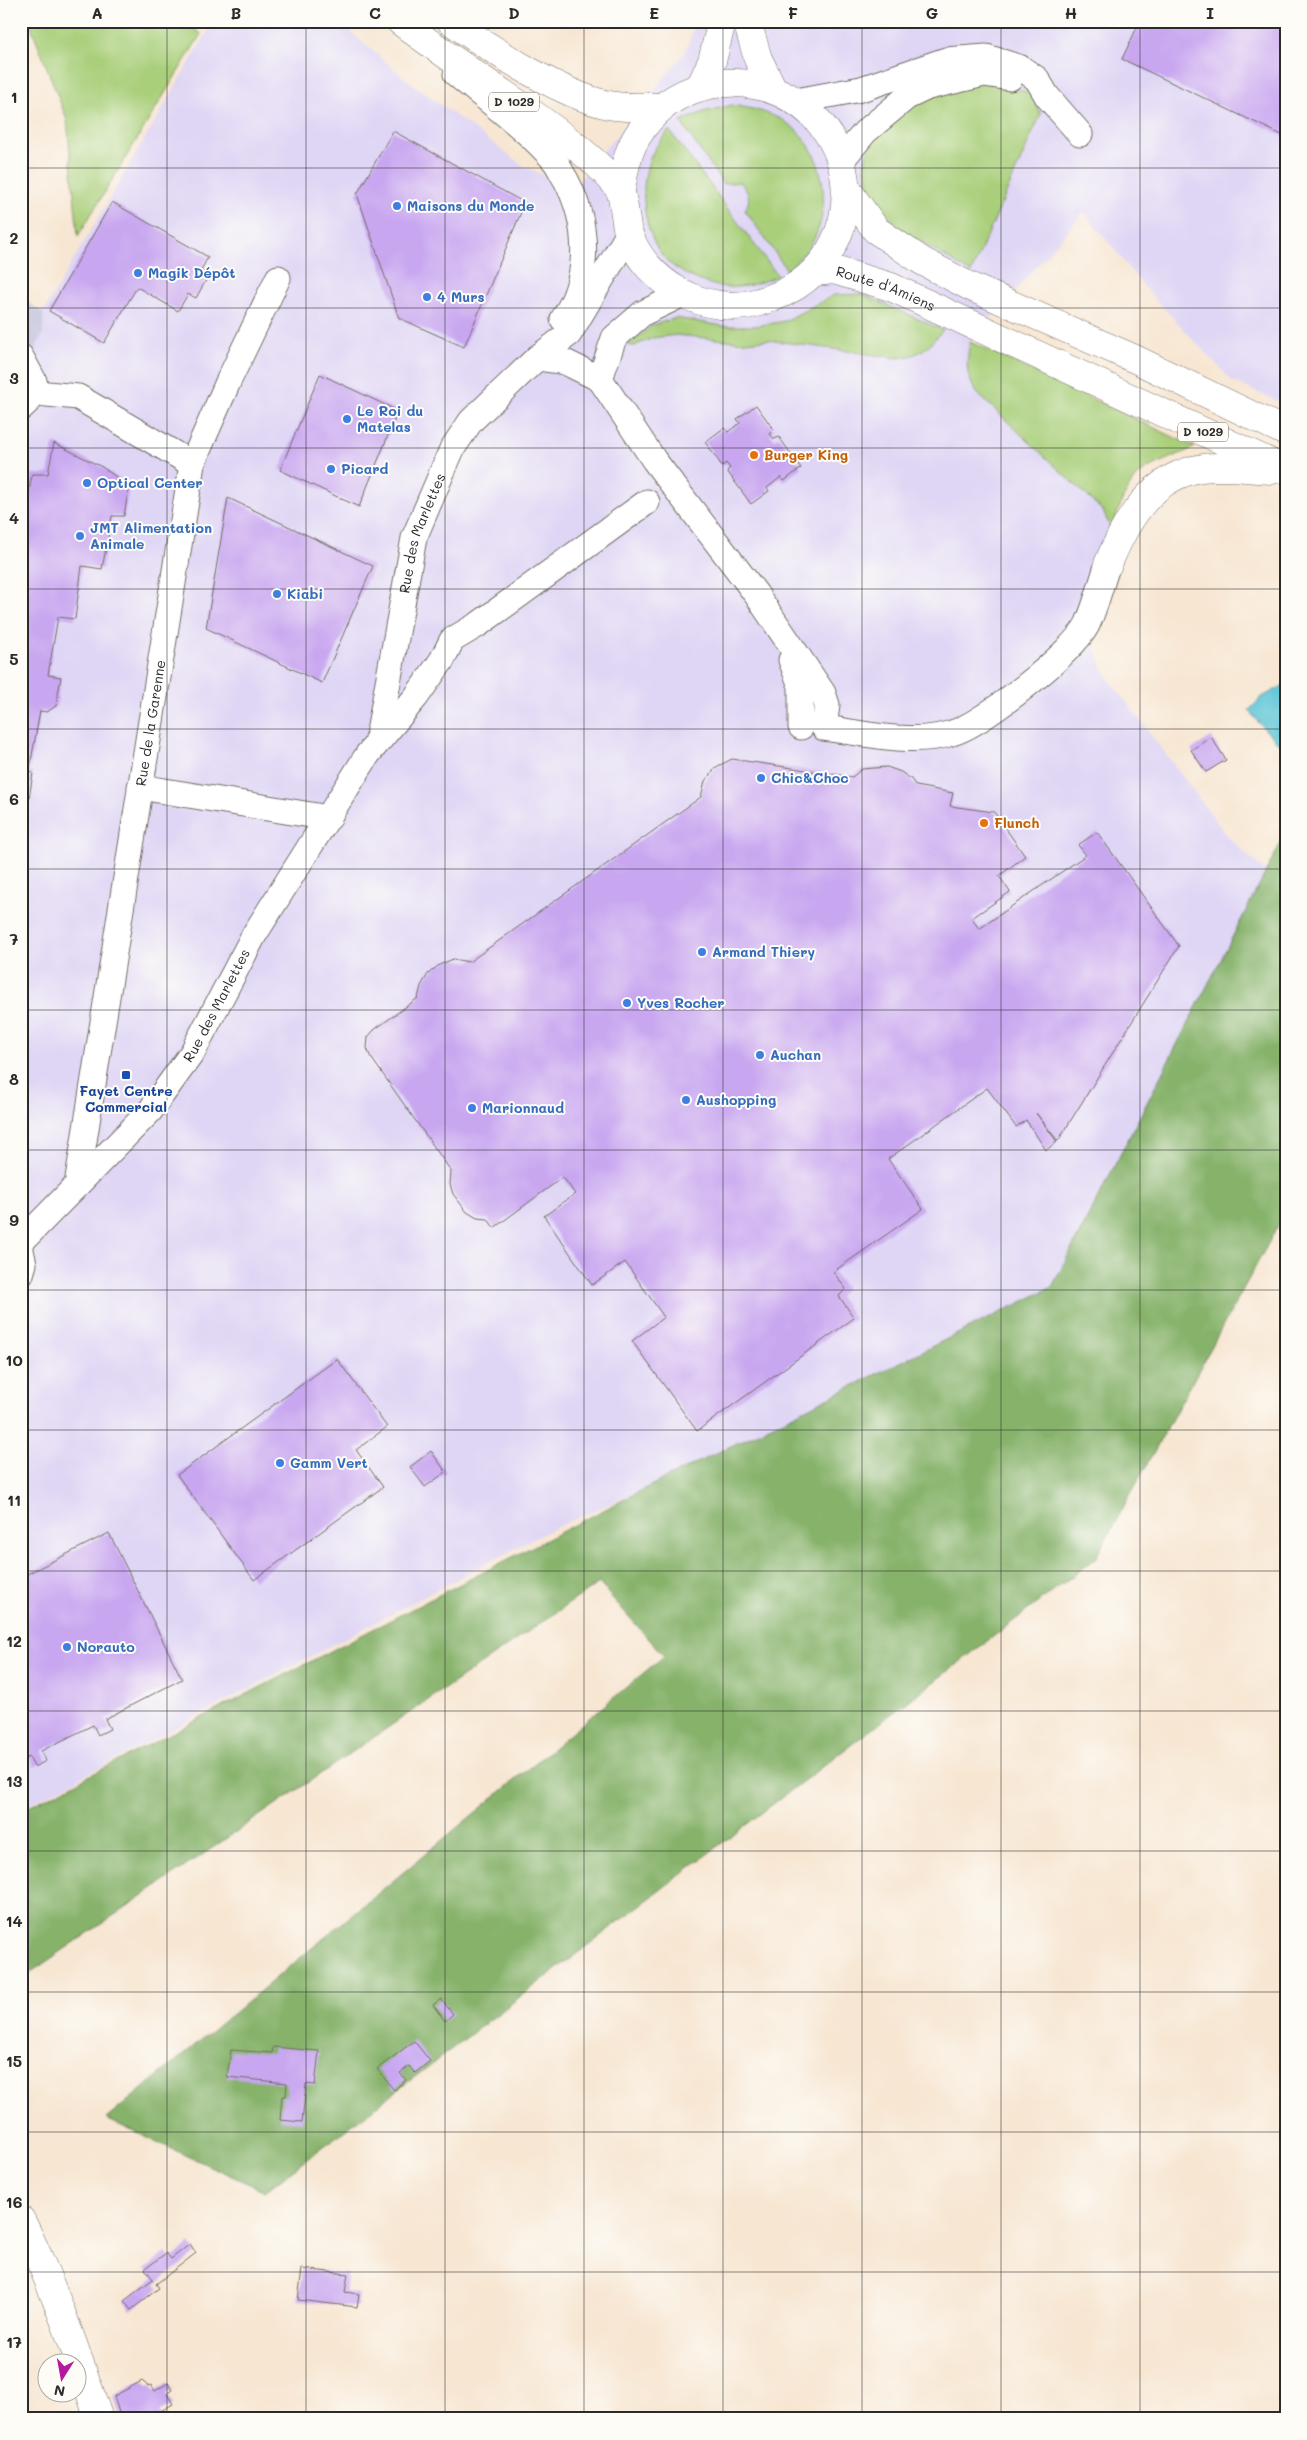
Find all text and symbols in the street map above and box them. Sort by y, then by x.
text: A [91,2,103,23]
text: B [231,2,241,23]
text: C [369,2,381,23]
text: D [508,2,520,23]
text: E [649,2,659,23]
text: F [788,2,798,23]
text: G [926,2,938,23]
text: H [1065,2,1077,23]
text: I [1206,2,1214,23]
text: 1 [10,86,18,107]
road number: D 1029 [489,92,539,111]
place label: Maisons du Monde [407,196,534,215]
marker: Maisons du Monde [391,200,403,212]
text: 2 [10,227,19,248]
street label: Route d'Amiens [834,261,939,315]
place label: Magik Dépôt [148,263,236,282]
marker: Magik Dépôt [132,267,144,279]
place label: 4 Murs [437,287,485,306]
marker: 4 Murs [421,291,433,303]
text: 3 [9,367,19,388]
place label: Le Roi du Matelas [357,401,423,436]
marker: Le Roi du Matelas [341,413,353,425]
road number: D 1029 [1178,422,1228,442]
place label: Burger King [764,445,848,464]
marker: Burger King [748,449,760,461]
place label: Picard [341,459,389,478]
marker: Picard [325,463,337,475]
street label: Rue des Marlettes [394,470,450,595]
place label: Optical Center [97,473,203,492]
marker: Optical Center [81,477,93,489]
text: 4 [9,507,19,528]
place label: JMT Alimentation Animale [90,518,212,553]
marker: JMT Alimentation Animale [74,530,86,542]
place label: Kiabi [287,584,323,603]
marker: Kiabi [271,588,283,600]
text: 5 [9,648,19,669]
street label: Rue de la Garenne [131,658,170,787]
place label: Chic&Choc [771,768,849,787]
marker: Chic&Choc [755,772,767,784]
text: 6 [9,788,19,809]
place label: Flunch [994,813,1039,832]
marker: Flunch [978,817,990,829]
text: 7 [10,928,19,949]
place label: Armand Thiery [712,942,815,961]
street label: Rue des Marlettes [178,945,254,1066]
marker: Armand Thiery [696,946,708,958]
place label: Yves Rocher [637,993,725,1012]
marker: Yves Rocher [621,997,633,1009]
place label: Auchan [770,1045,821,1064]
marker: Auchan [754,1049,766,1061]
text: 8 [9,1068,19,1089]
marker: Fayet Centre Commercial [120,1069,132,1081]
place label: Fayet Centre Commercial [79,1081,173,1116]
place label: Aushopping [696,1090,776,1109]
marker: Aushopping [680,1094,692,1106]
place label: Marionnaud [482,1098,564,1117]
marker: Marionnaud [466,1102,478,1114]
text: 9 [9,1209,19,1230]
text: 10 [5,1349,23,1370]
place label: Gamm Vert [290,1453,368,1472]
marker: Gamm Vert [274,1457,286,1469]
text: 11 [7,1489,21,1510]
text: 12 [6,1630,22,1651]
place label: Norauto [77,1637,135,1656]
marker: Norauto [61,1641,73,1653]
text: 13 [6,1770,23,1791]
text: 14 [5,1910,23,1931]
text: 15 [6,2050,22,2071]
text: 16 [6,2191,23,2212]
text: 17 [6,2331,22,2352]
north arrow [38,2352,88,2402]
text: N [52,2381,66,2402]

